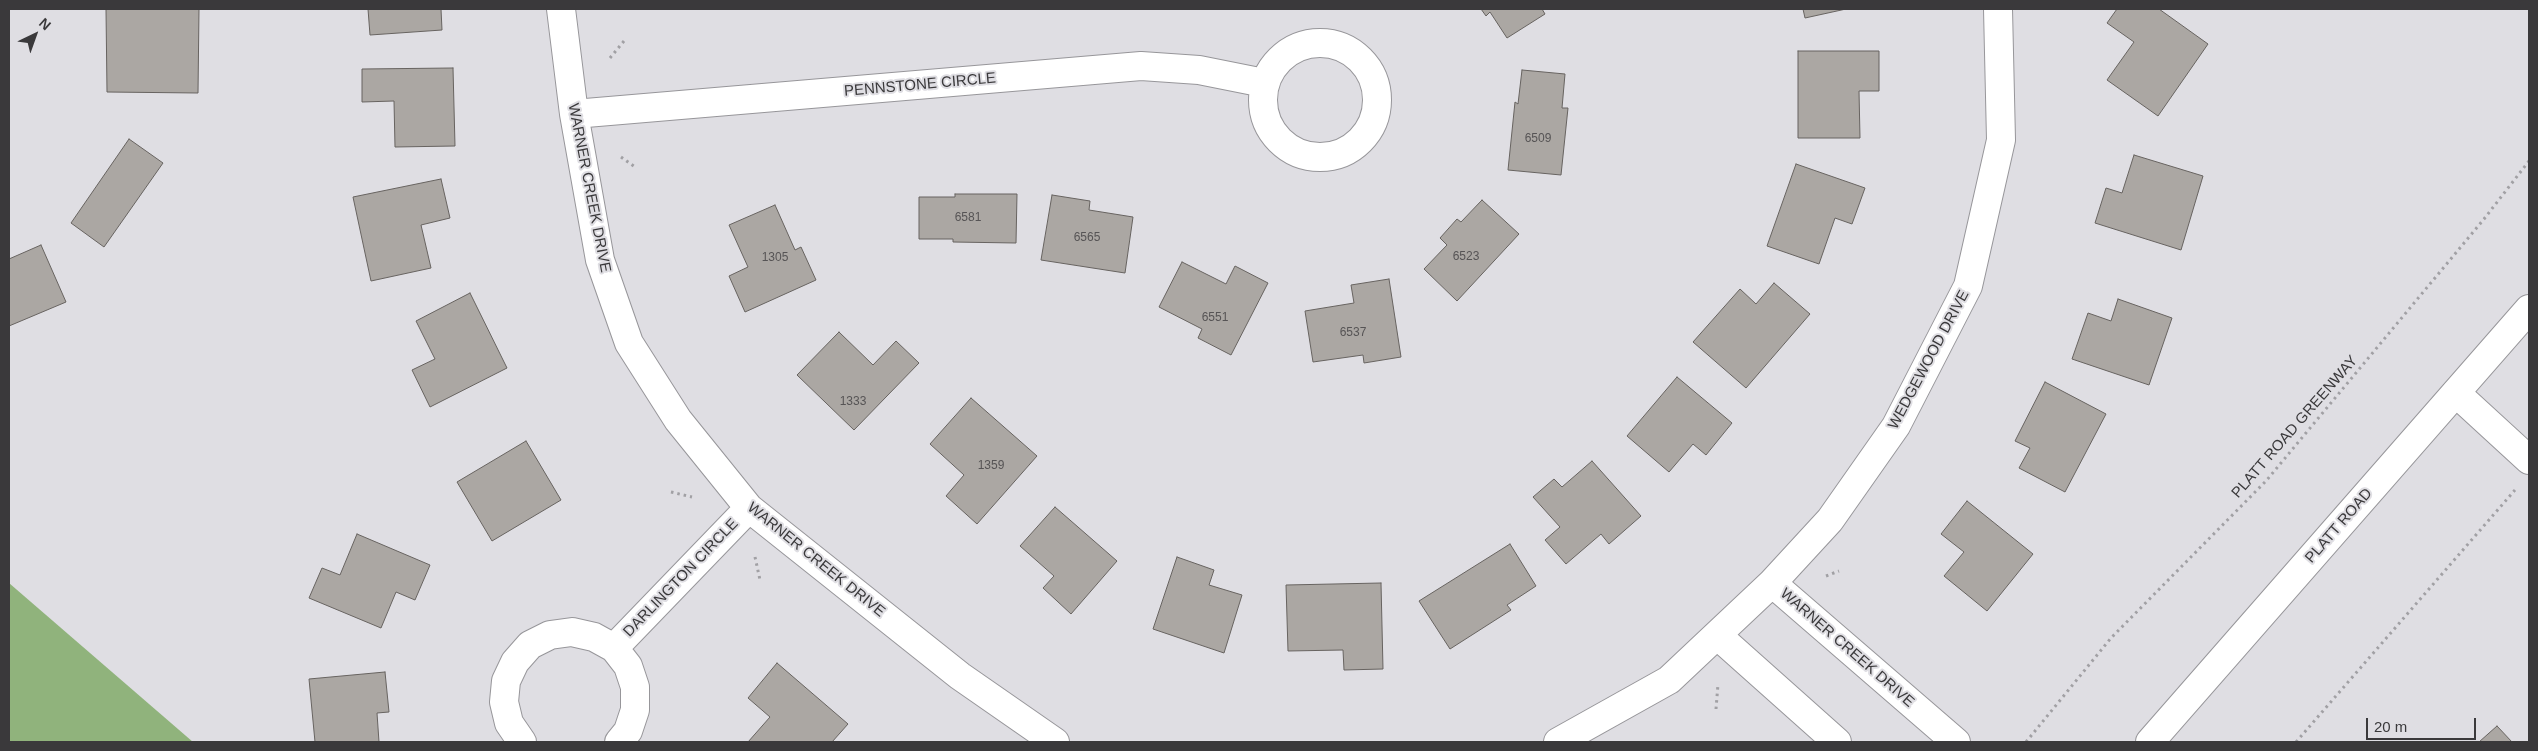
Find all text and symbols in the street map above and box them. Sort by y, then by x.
north arrow [10,10,60,60]
text: N [36,15,54,33]
street label: PENNSTONE CIRCLE [843,69,997,101]
street label: WARNER CREEK DRIVE [564,102,614,274]
house number: 6509 [1525,132,1551,146]
house number: 6581 [955,211,981,225]
house number: 6565 [1074,231,1100,245]
house number: 6523 [1453,250,1479,264]
house number: 1305 [762,251,788,265]
street label: WEDGEWOOD DRIVE [1885,287,1973,433]
house number: 6551 [1202,311,1228,325]
house number: 6537 [1340,326,1366,340]
street label: PLATT ROAD GREENWAY [2228,352,2362,502]
house number: 1333 [840,395,866,409]
house number: 1359 [978,459,1004,473]
street label: PLATT ROAD [2302,485,2376,567]
street label: WARNER CREEK DRIVE [744,499,888,621]
street label: DARLINGTON CIRCLE [620,515,742,641]
street label: WARNER CREEK DRIVE [1776,585,1918,711]
scale bar [2368,708,2478,740]
text: 20 m [2374,718,2407,735]

